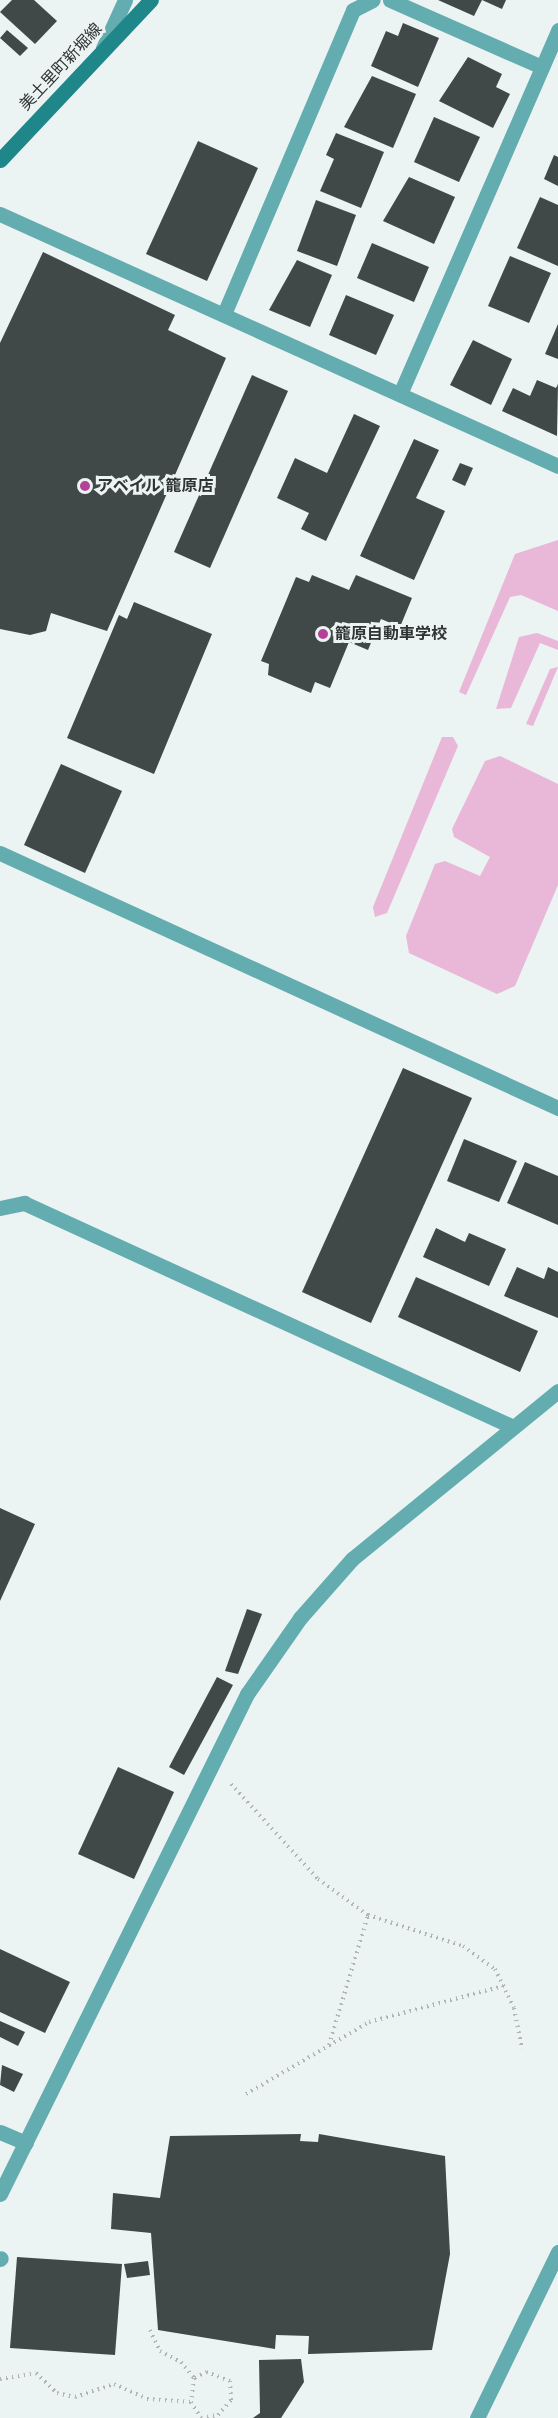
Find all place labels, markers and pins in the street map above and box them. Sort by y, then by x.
place label: アベイル 籠原店 [97,476,214,496]
marker: アベイル 籠原店 [78,479,92,493]
place label: 籠原自動車学校 [335,624,447,644]
marker: 籠原自動車学校 [316,627,330,641]

